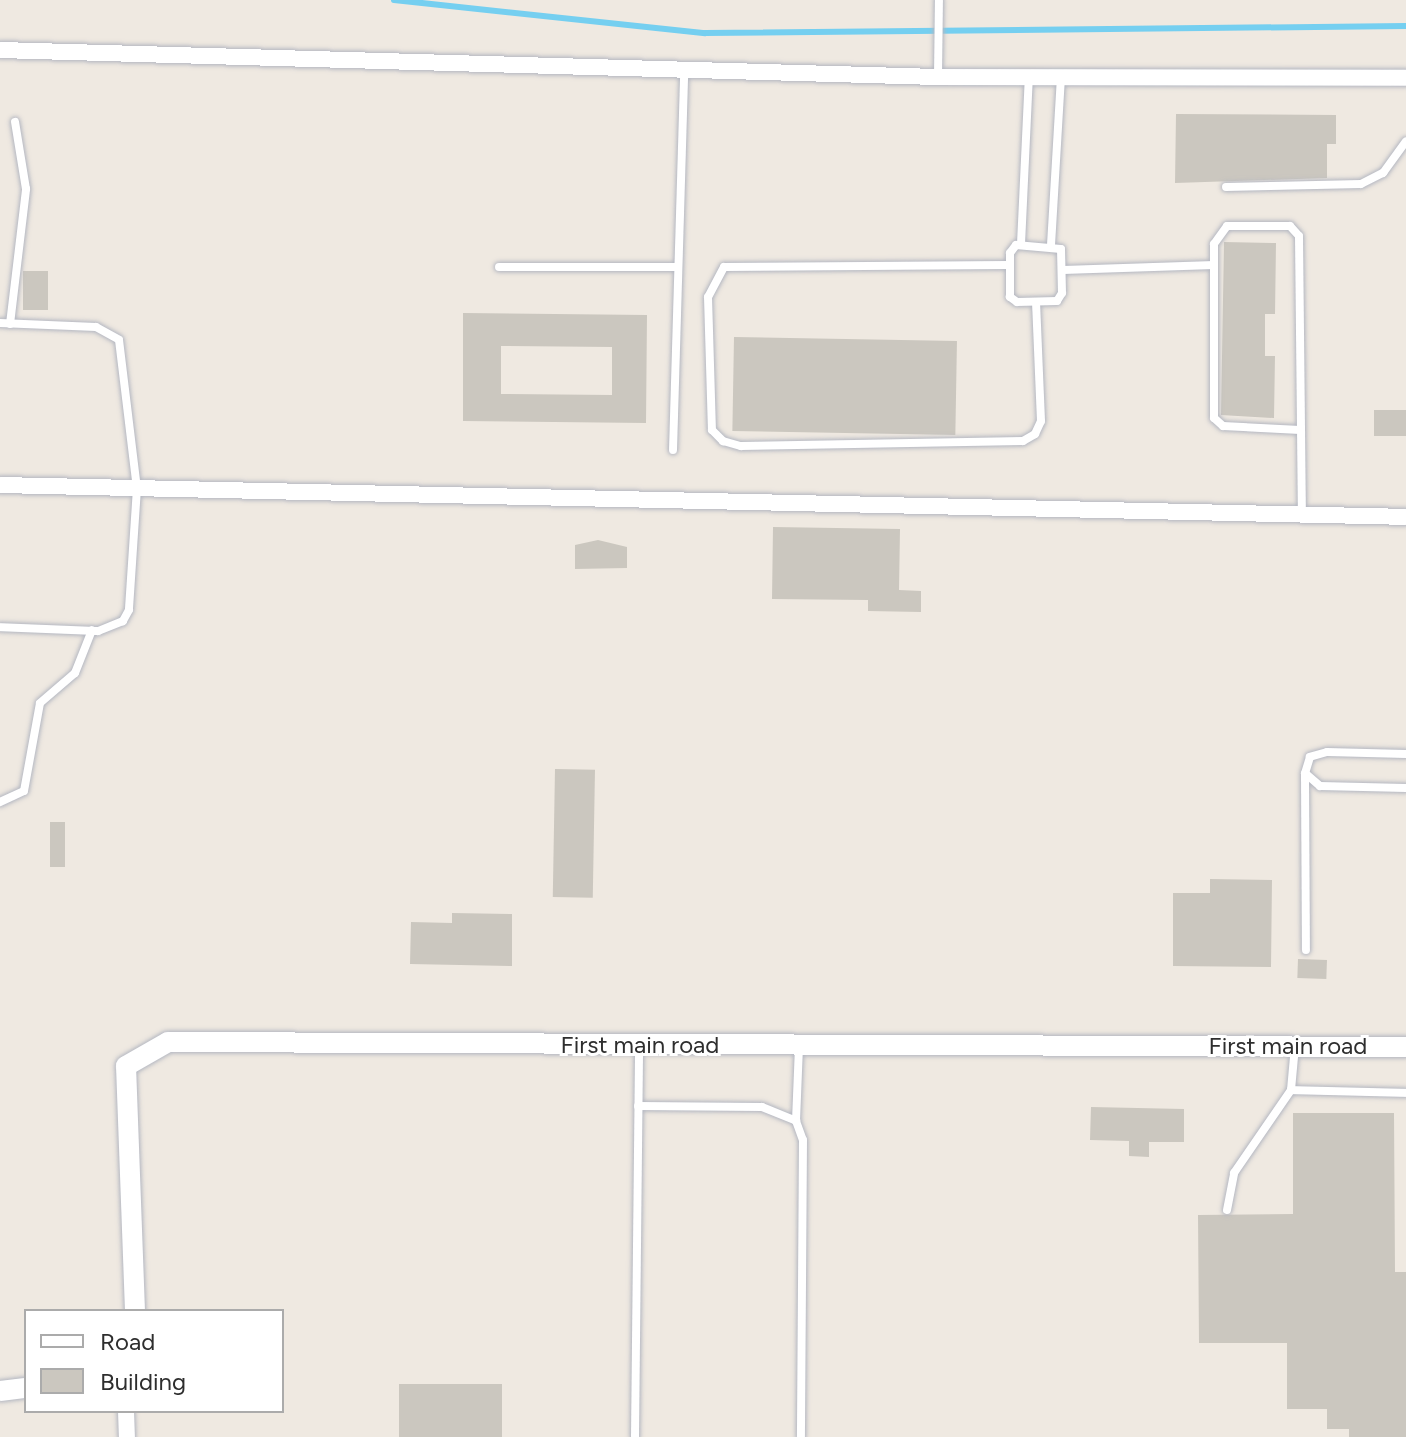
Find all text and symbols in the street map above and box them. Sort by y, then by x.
street label: First main road [561,1031,719,1059]
street label: First main road [1209,1032,1367,1060]
legend [24,1309,284,1413]
text: Road [100,1327,155,1356]
text: Building [100,1367,186,1396]

